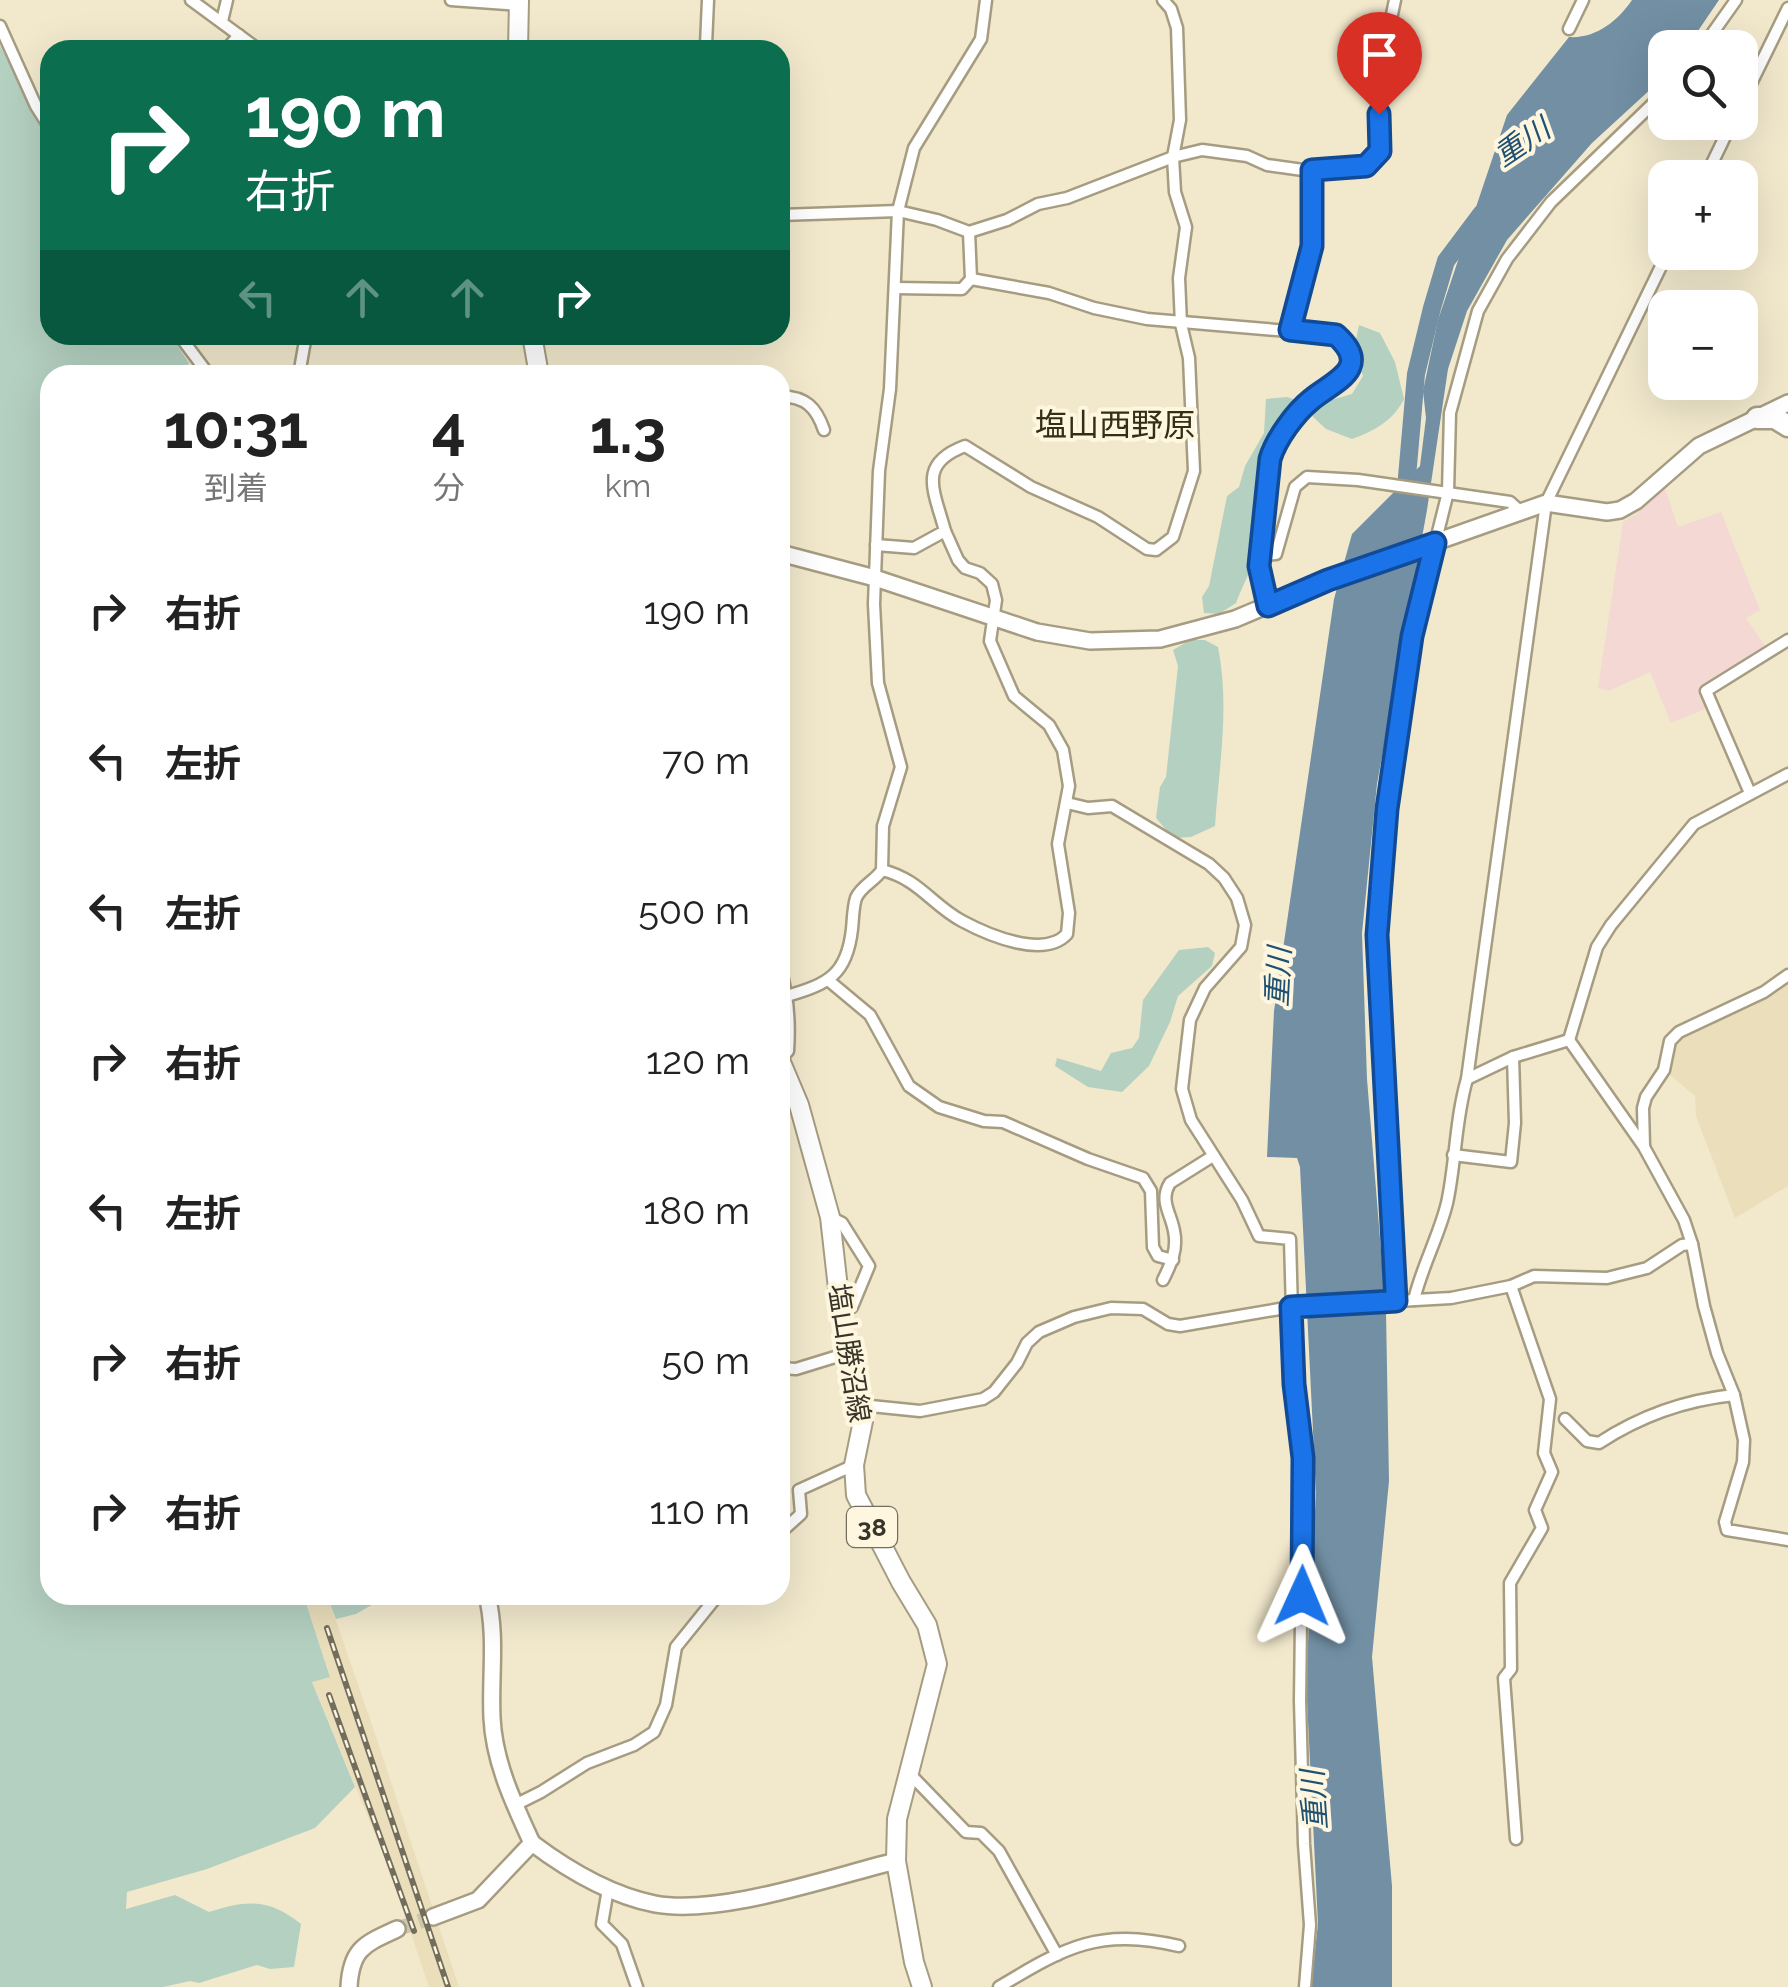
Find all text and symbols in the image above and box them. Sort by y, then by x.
pin [1337,12,1422,115]
icon: arrive [1352,27,1407,82]
map controls [1648,30,1758,400]
button: search [1648,30,1758,140]
text: 190 m [245,71,446,153]
icon: right [80,80,210,210]
water label: 重川 [1487,109,1559,173]
button: + [1648,160,1758,270]
text: 右折 [245,165,335,218]
icon: left [230,270,285,325]
icon: ahead [335,270,390,325]
icon: ahead [440,270,495,325]
icon: right [545,270,600,325]
button: − [1648,290,1758,400]
text: 10:31 [164,392,308,462]
text: 4 [432,392,466,462]
text: 1.3 [590,397,666,467]
district label: 塩山西野原 [1035,406,1195,443]
text: km [605,467,651,504]
text: 到着 [204,469,268,506]
text: 分 [433,469,465,506]
icon: right [80,583,135,638]
text: 190 m [644,588,750,633]
text: 右折 [165,591,241,636]
icon: left [80,733,135,788]
text: 70 m [662,738,750,783]
text: 左折 [165,741,241,786]
icon: left [80,883,135,938]
text: 500 m [638,888,750,933]
text: 左折 [165,891,241,936]
water label: 重川 [1259,943,1297,1008]
icon: right [80,1033,135,1088]
text: 120 m [646,1038,750,1083]
text: 右折 [165,1041,241,1086]
icon: left [80,1183,135,1238]
text: 180 m [643,1188,750,1233]
text: 左折 [165,1191,241,1236]
street label: 塩山勝沼線 [822,1281,876,1425]
icon: right [80,1333,135,1388]
text: 50 m [661,1338,750,1383]
text: 右折 [165,1341,241,1386]
icon: right [80,1483,135,1538]
text: 110 m [650,1488,750,1533]
text: 右折 [165,1491,241,1536]
road number: 38 [847,1507,897,1547]
position arrow [1250,1544,1354,1648]
water label: 重川 [1294,1766,1334,1831]

